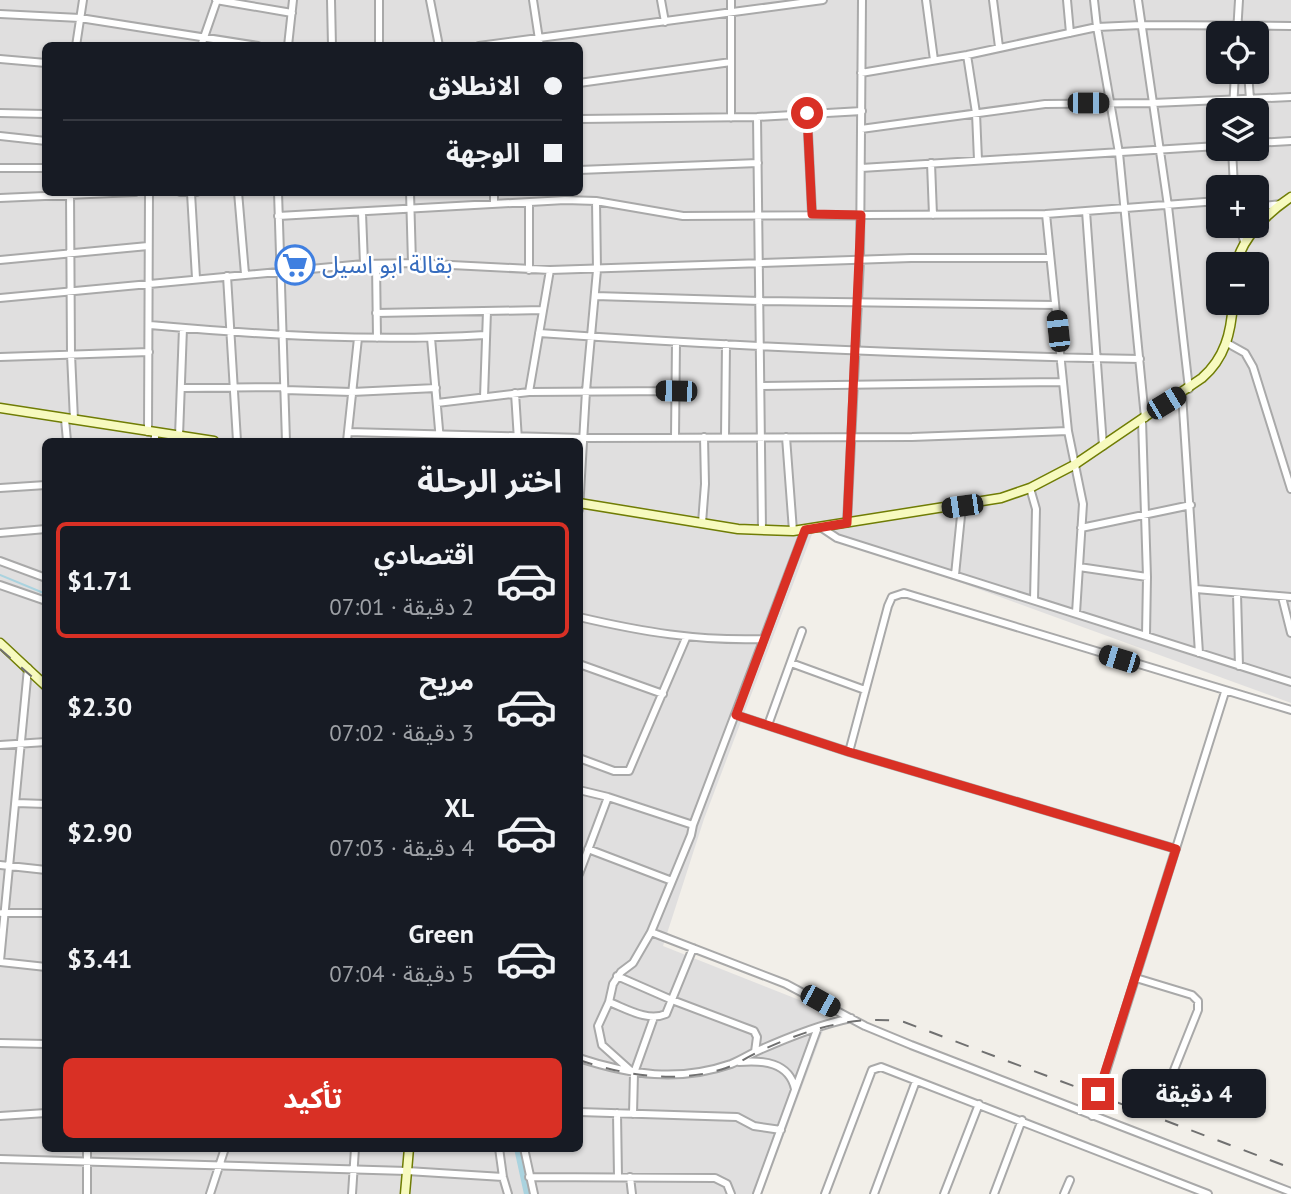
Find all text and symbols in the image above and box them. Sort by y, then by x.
map controls [1206,21,1269,315]
button: locate [1206,21,1269,84]
text: الانطلاق [429,69,520,102]
car [1068,93,1110,114]
route start [791,97,823,129]
button: layers [1206,98,1269,161]
text: الوجهة [446,136,520,169]
button: + [1206,175,1269,238]
supermarket icon: بقالة ابو اسيل [274,244,316,286]
place label: بقالة ابو اسيل [322,249,453,280]
button: − [1206,252,1269,315]
car [1046,309,1071,353]
car [655,380,698,402]
car [1143,383,1190,423]
text: اختر الرحلة [417,459,562,501]
car [940,493,985,519]
text: اقتصادي [374,538,474,571]
icon: car [495,549,558,612]
text: $1.71 [67,564,132,597]
text: 2 دقيقة · 07:01 [329,592,474,621]
car [1096,643,1143,675]
text: مريح [419,664,474,697]
icon: car [495,675,558,738]
text: $2.30 [67,690,132,723]
text: 3 دقيقة · 07:02 [329,718,474,747]
text: XL [444,791,474,824]
icon: car [495,801,558,864]
text: $2.90 [67,816,132,849]
text: 4 دقيقة · 07:03 [329,833,474,862]
text: Green [409,917,474,950]
icon: car [495,927,558,990]
text: $3.41 [67,942,132,975]
text: 5 دقيقة · 07:04 [329,959,474,988]
car [797,982,844,1020]
button: تأكيد [63,1058,562,1138]
callout: 4 دقيقة [1122,1070,1266,1118]
route end [1082,1078,1114,1110]
text: 4 دقيقة [1156,1079,1232,1108]

